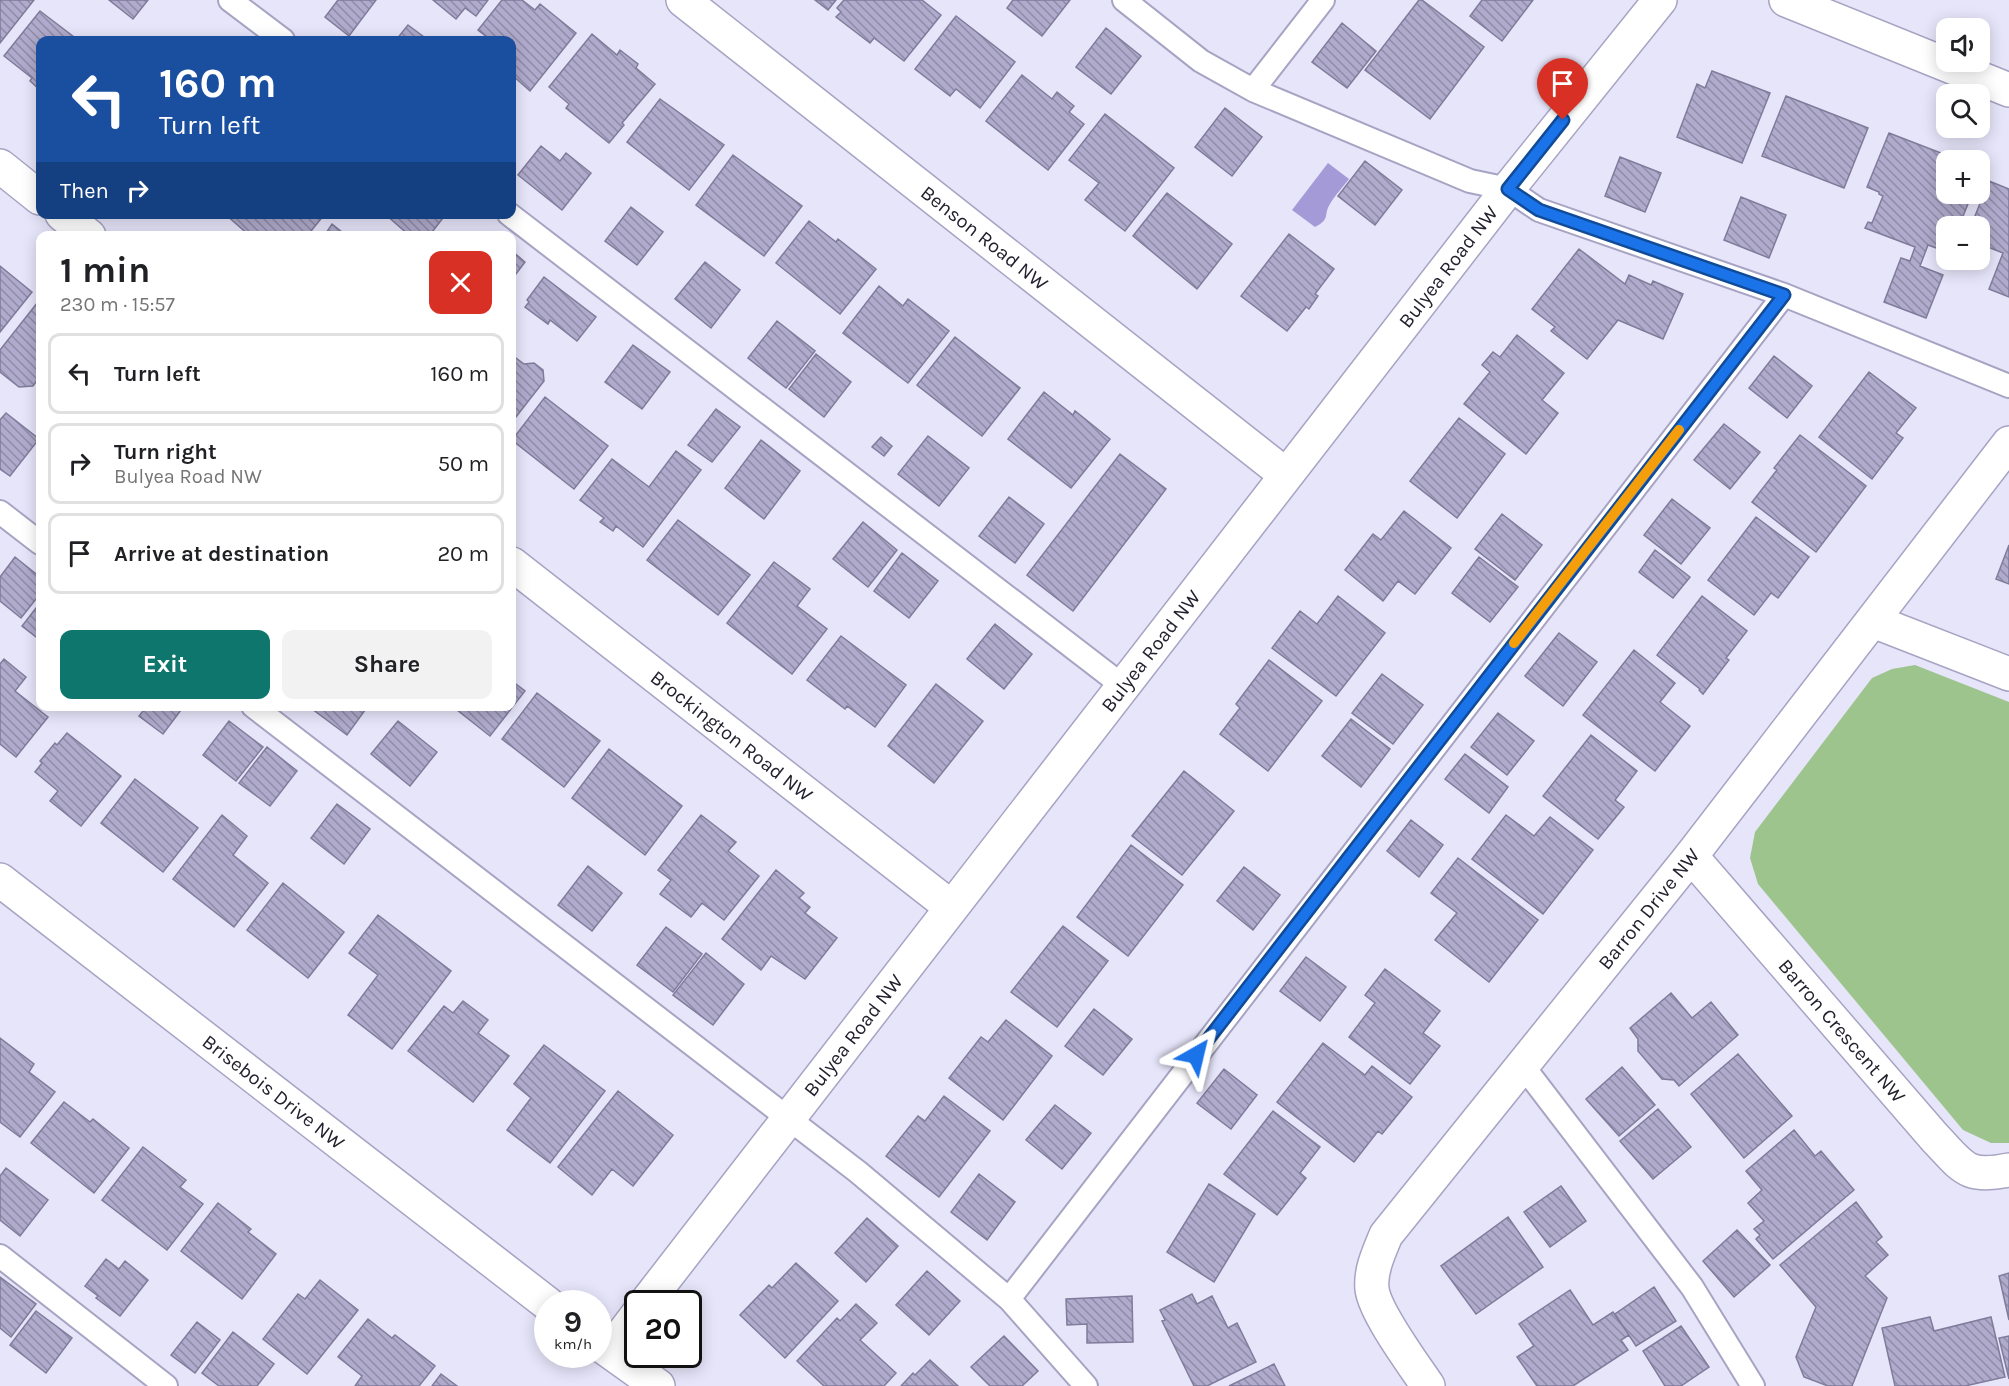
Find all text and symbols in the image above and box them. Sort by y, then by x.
map controls [1936,18,1990,270]
button: sound [1936,18,1990,72]
text: 160 m [159,58,277,108]
pin [1537,58,1588,120]
icon: left [60,60,138,138]
icon: arrive [1546,67,1579,100]
button: search [1936,84,1990,138]
text: Turn left [159,109,260,141]
button: + [1936,150,1990,204]
icon: right [121,174,154,207]
text: Then [60,178,109,204]
street label: Benson Road NW [916,181,1053,295]
street label: Bulyea Road NW [1394,201,1503,332]
button: − [1936,216,1990,270]
text: 1 min [60,249,150,291]
button: close [429,251,492,314]
text: 230 m · 15:57 [60,293,175,316]
icon: left [63,357,96,390]
text: Turn left [114,361,201,387]
text: 160 m [430,361,489,387]
text: Turn right [114,439,217,465]
icon: right [63,447,96,480]
text: 50 m [438,451,489,477]
text: Bulyea Road NW [114,465,262,488]
icon: arrive [63,537,96,570]
text: Arrive at destination [114,541,329,567]
text: 20 m [437,541,489,567]
street label: Bulyea Road NW [1097,585,1205,717]
button: Exit [60,630,270,699]
button: Share [282,630,492,699]
street label: Brockington Road NW [646,666,817,807]
street label: Barron Drive NW [1593,844,1705,974]
street label: Barron Crescent NW [1773,954,1910,1108]
street label: Bulyea Road NW [799,970,908,1101]
position arrow [1164,1023,1228,1087]
street label: Brisebois Drive NW [198,1030,349,1154]
speed limit sign: 20 [624,1290,702,1368]
text: 9 [564,1304,582,1340]
text: km/h [554,1335,592,1353]

